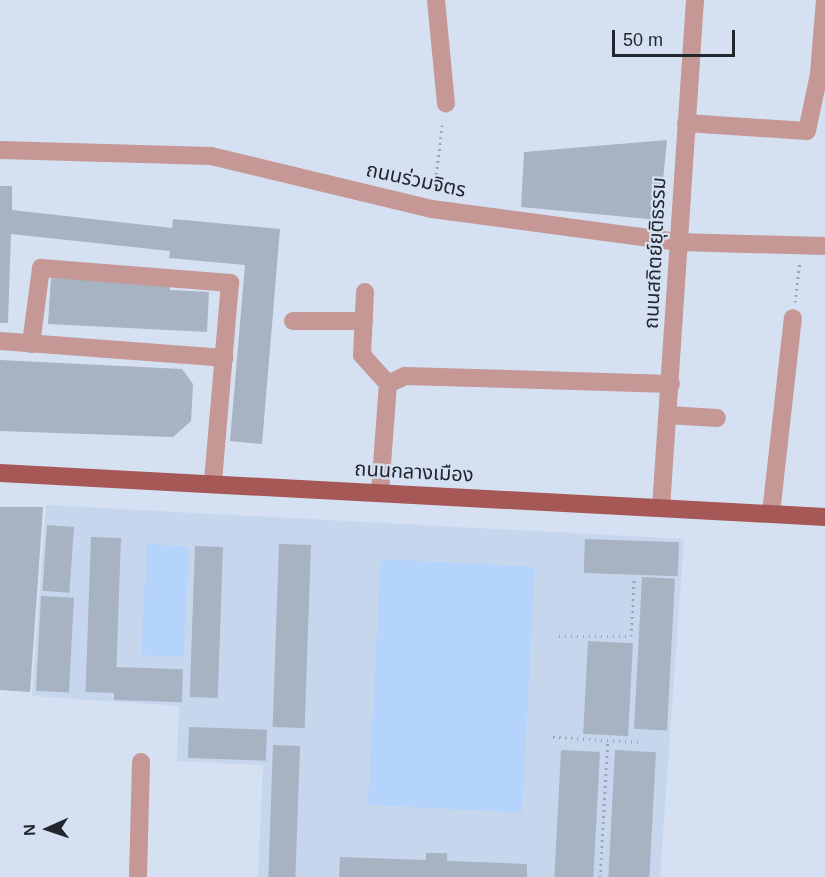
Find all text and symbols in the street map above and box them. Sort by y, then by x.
scale bar [615,18,738,56]
text: 50 m [623,30,663,50]
street label: ถนนร่วมจิตร [364,158,468,202]
street label: ถนนสถิตย์ยุติธรรม [639,177,671,329]
street label: ถนนกลางเมือง [354,457,474,487]
north arrow [18,799,78,859]
text: N [21,824,38,836]

